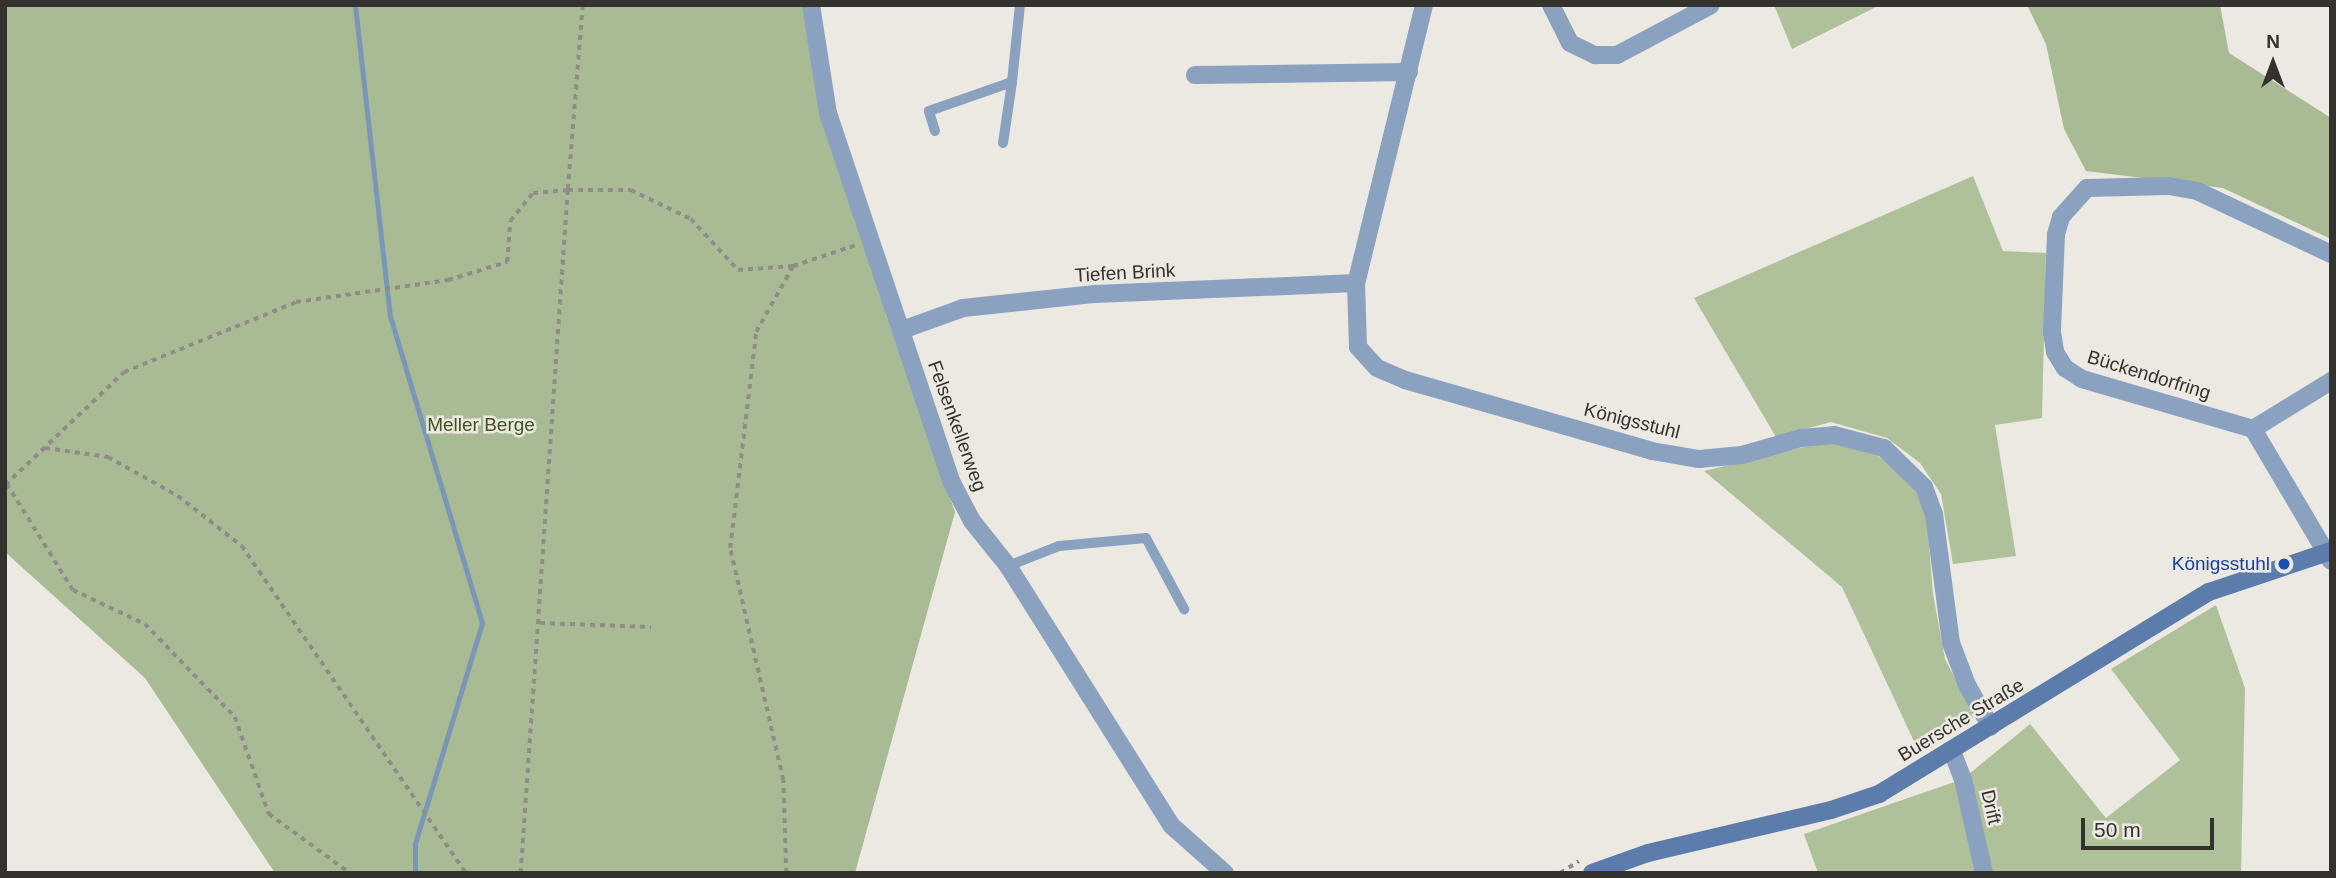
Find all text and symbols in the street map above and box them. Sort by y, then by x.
north arrow [2238,28,2308,98]
text: N [2266,31,2280,52]
street label: Tiefen Brink [1074,259,1176,287]
street label: Bückendorfring [2085,345,2213,405]
street label: Felsenkellerweg [923,358,991,494]
street label: Königsstuhl [1582,398,1682,444]
park label: Meller Berge [427,414,535,436]
place label: Königsstuhl [2172,553,2270,575]
marker: Königsstuhl [2276,556,2292,572]
street label: Buersche Straße [1894,674,2028,766]
street label: Drift [1976,787,2006,827]
scale bar [2084,804,2217,848]
text: 50 m [2094,818,2141,841]

